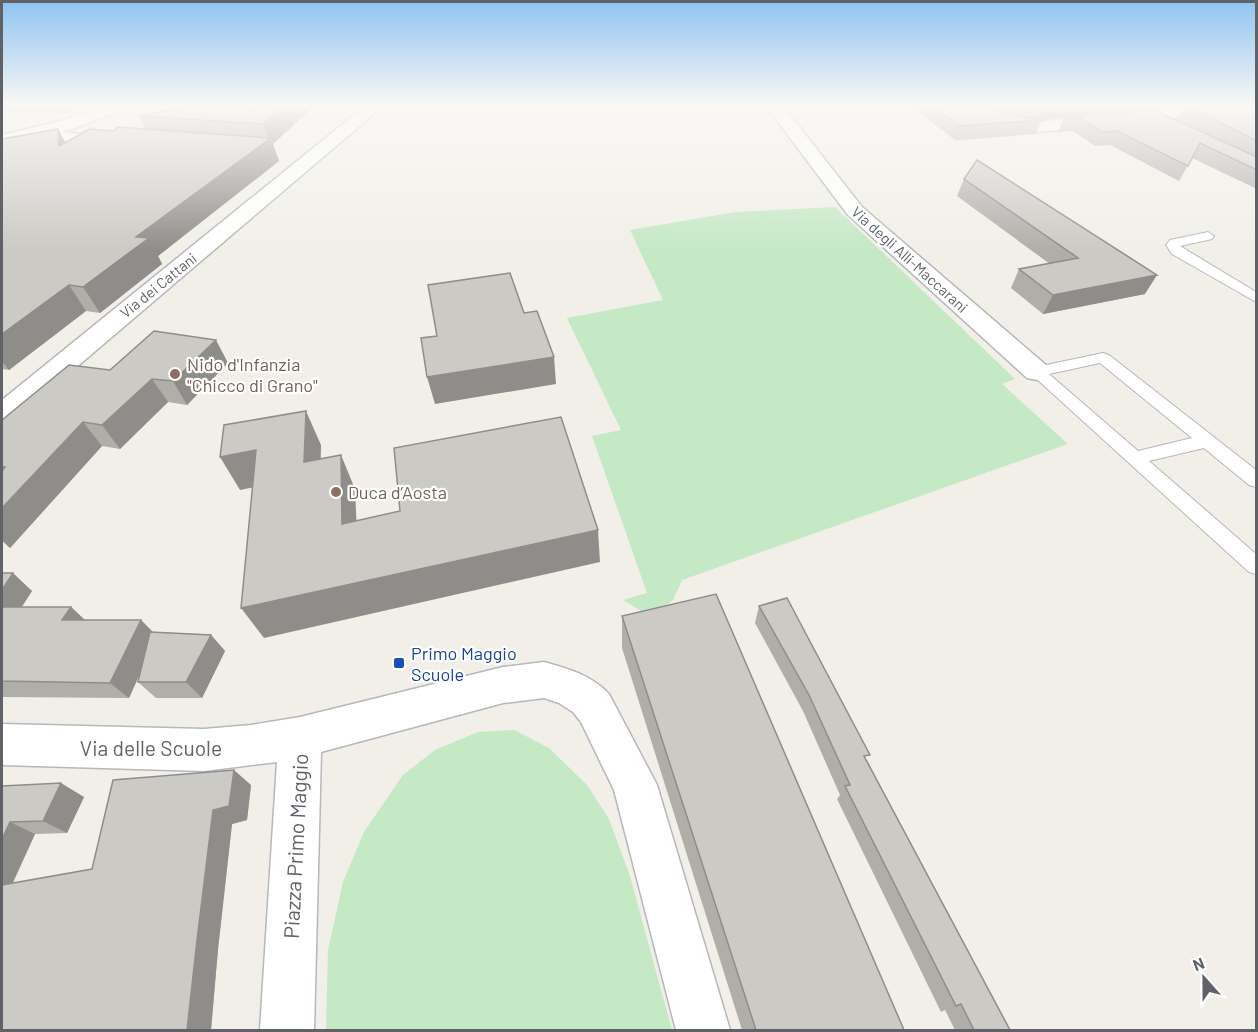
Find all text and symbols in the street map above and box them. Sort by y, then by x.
street label: Via degli Alli-Maccarani [848,202,972,316]
street label: Via dei Cattani [116,249,200,321]
place label: Nido d'Infanzia "Chicco di Grano" [187,353,318,396]
marker: Nido d'Infanzia "Chicco di Grano" [168,367,182,381]
place label: Duca d’Aosta [348,481,447,503]
marker: Duca d’Aosta [329,485,343,499]
place label: Primo Maggio Scuole [411,642,517,685]
marker: Primo Maggio Scuole [392,656,406,670]
street label: Via delle Scuole [80,735,222,760]
street label: Piazza Primo Maggio [278,753,312,939]
north arrow [1174,948,1234,1008]
text: N [1190,953,1207,974]

